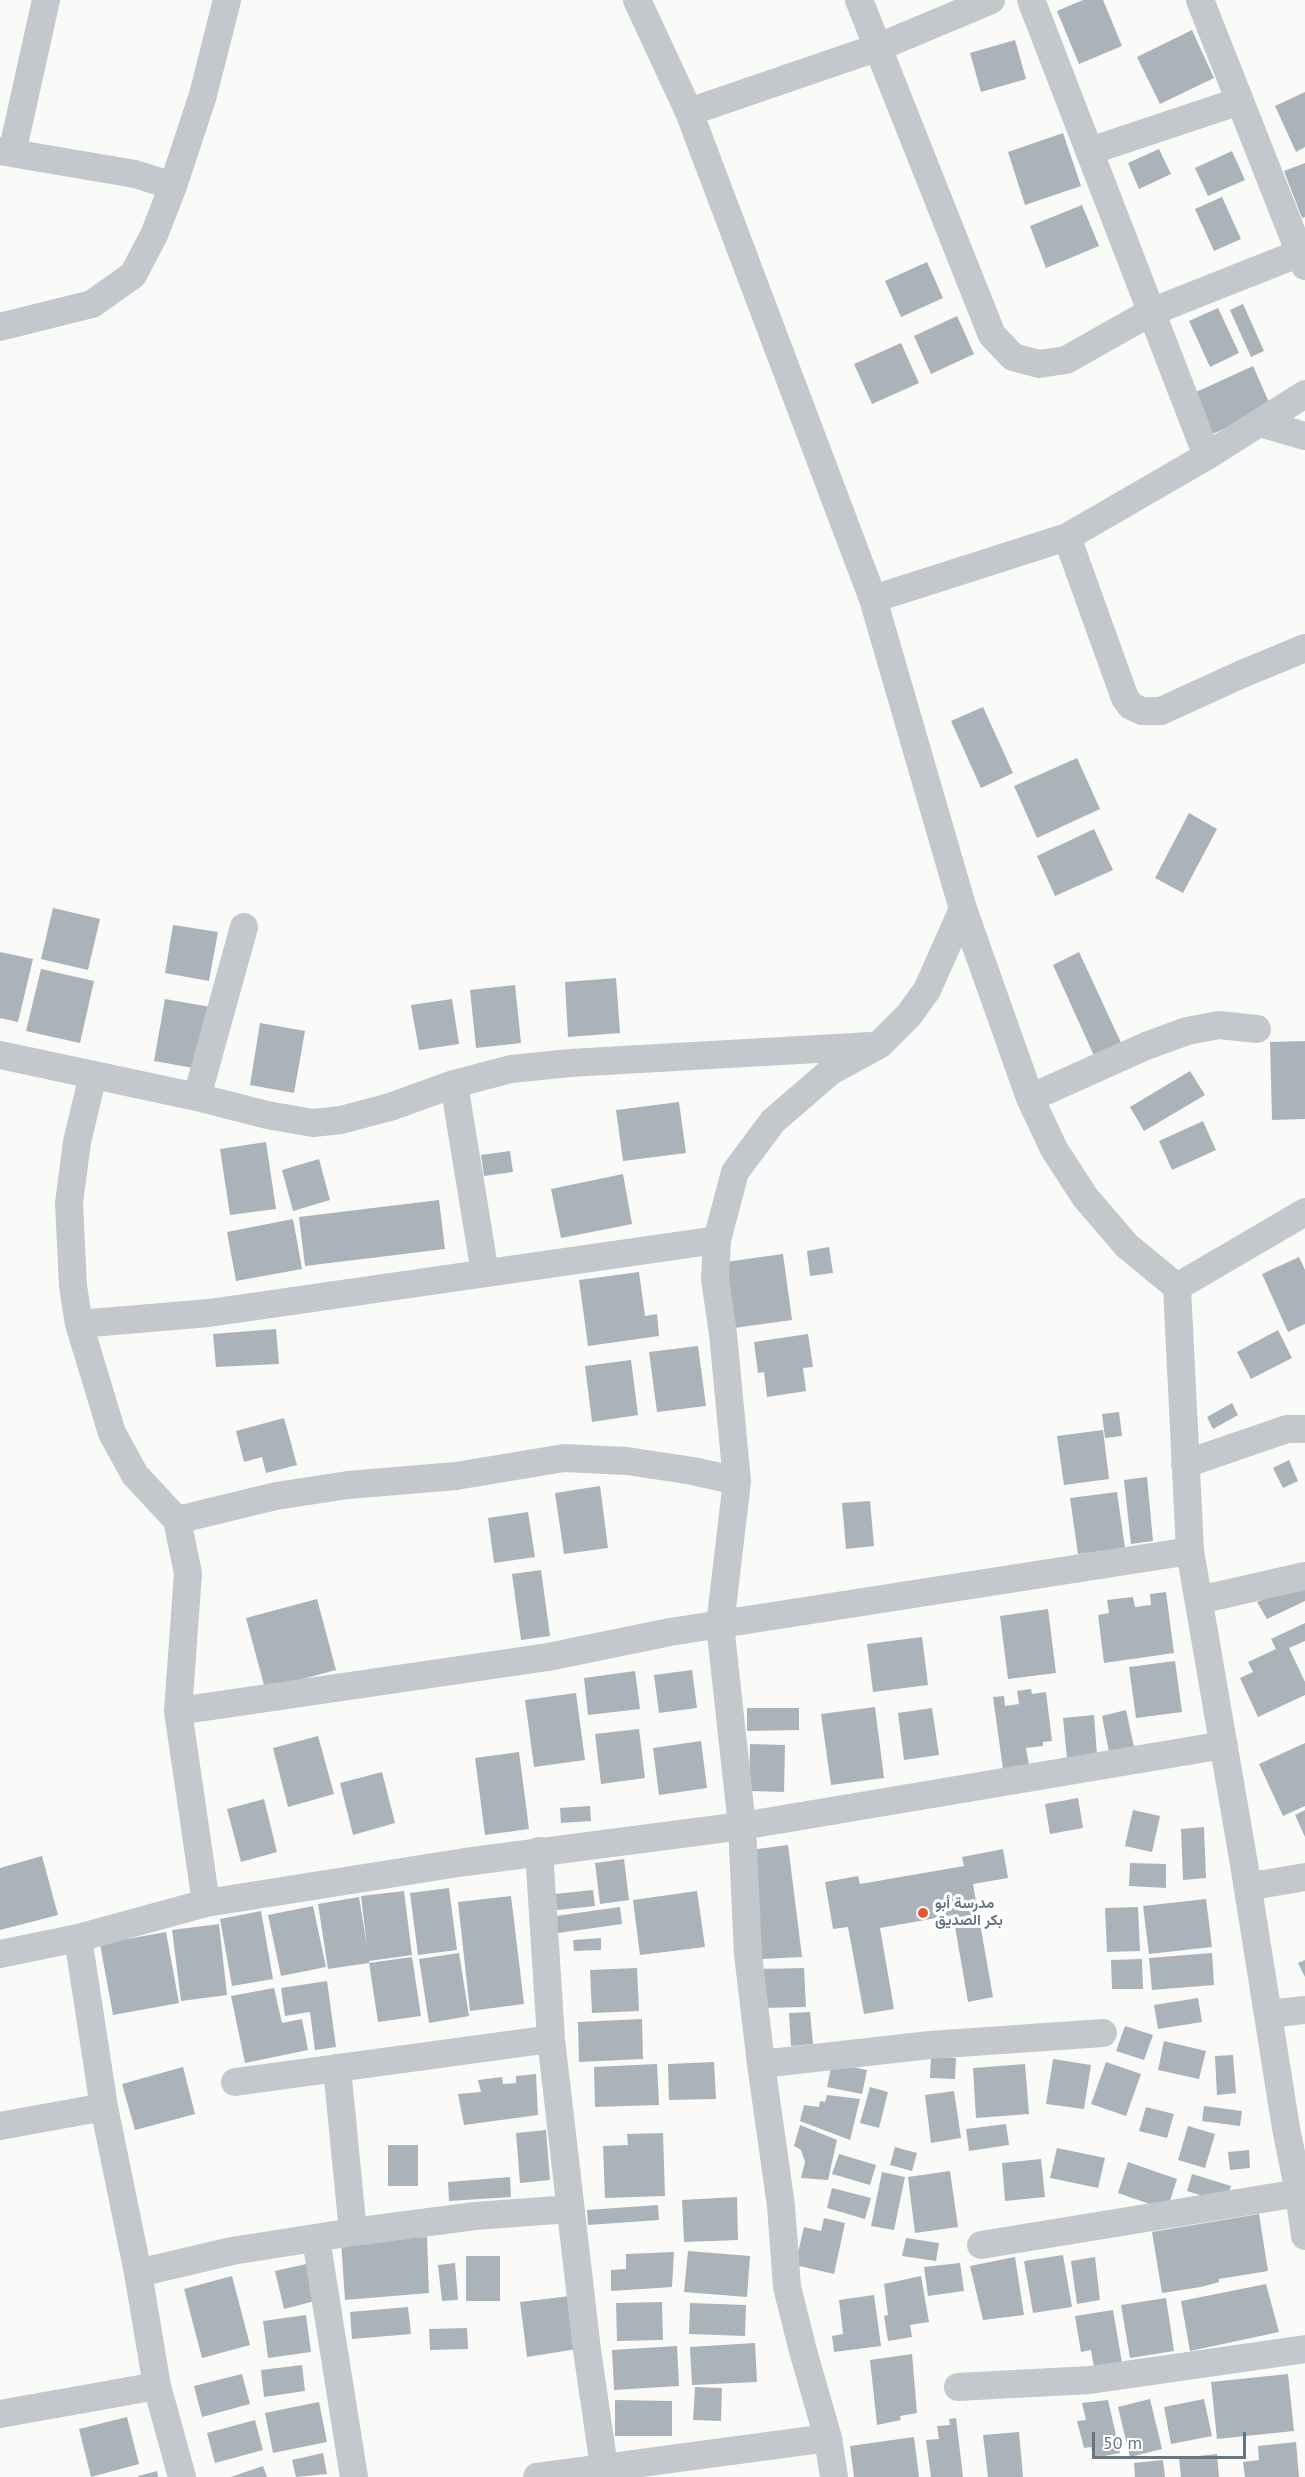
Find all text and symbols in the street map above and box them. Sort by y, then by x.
place label: مدرسة أبو بكر الصديق [935,1895,1003,1930]
marker: مدرسة أبو بكر الصديق [916,1906,930,1920]
scale bar [1095,2420,1250,2458]
text: 50 m [1103,2431,1142,2454]

